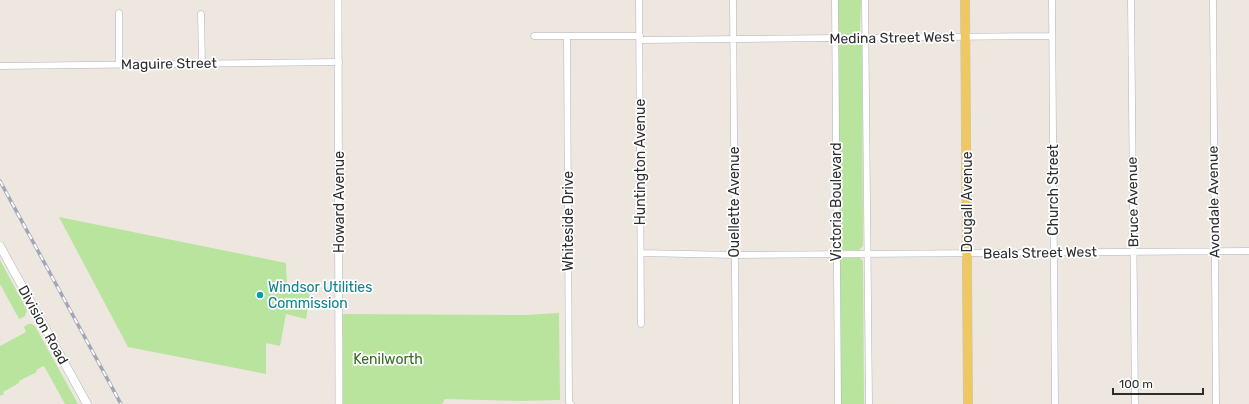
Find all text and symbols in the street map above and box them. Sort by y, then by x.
street label: Medina Street West [829,28,955,48]
street label: Maguire Street [121,55,218,73]
street label: Huntington Avenue [632,99,649,225]
street label: Victoria Boulevard [828,142,845,262]
street label: Church Street [1045,144,1062,236]
street label: Ouellette Avenue [726,146,743,258]
street label: Avondale Avenue [1205,146,1223,258]
street label: Howard Avenue [331,151,348,253]
street label: Dougall Avenue [959,151,976,253]
street label: Bruce Avenue [1124,156,1142,248]
street label: Whiteside Drive [560,171,577,271]
street label: Beals Street West [983,243,1098,262]
place label: Windsor Utilities Commission [268,279,372,312]
street label: Division Road [14,282,72,368]
marker: Windsor Utilities Commission [255,290,265,300]
park label: Kenilworth [353,351,423,368]
scale bar [1113,370,1203,396]
text: 100 m [1119,377,1153,391]

